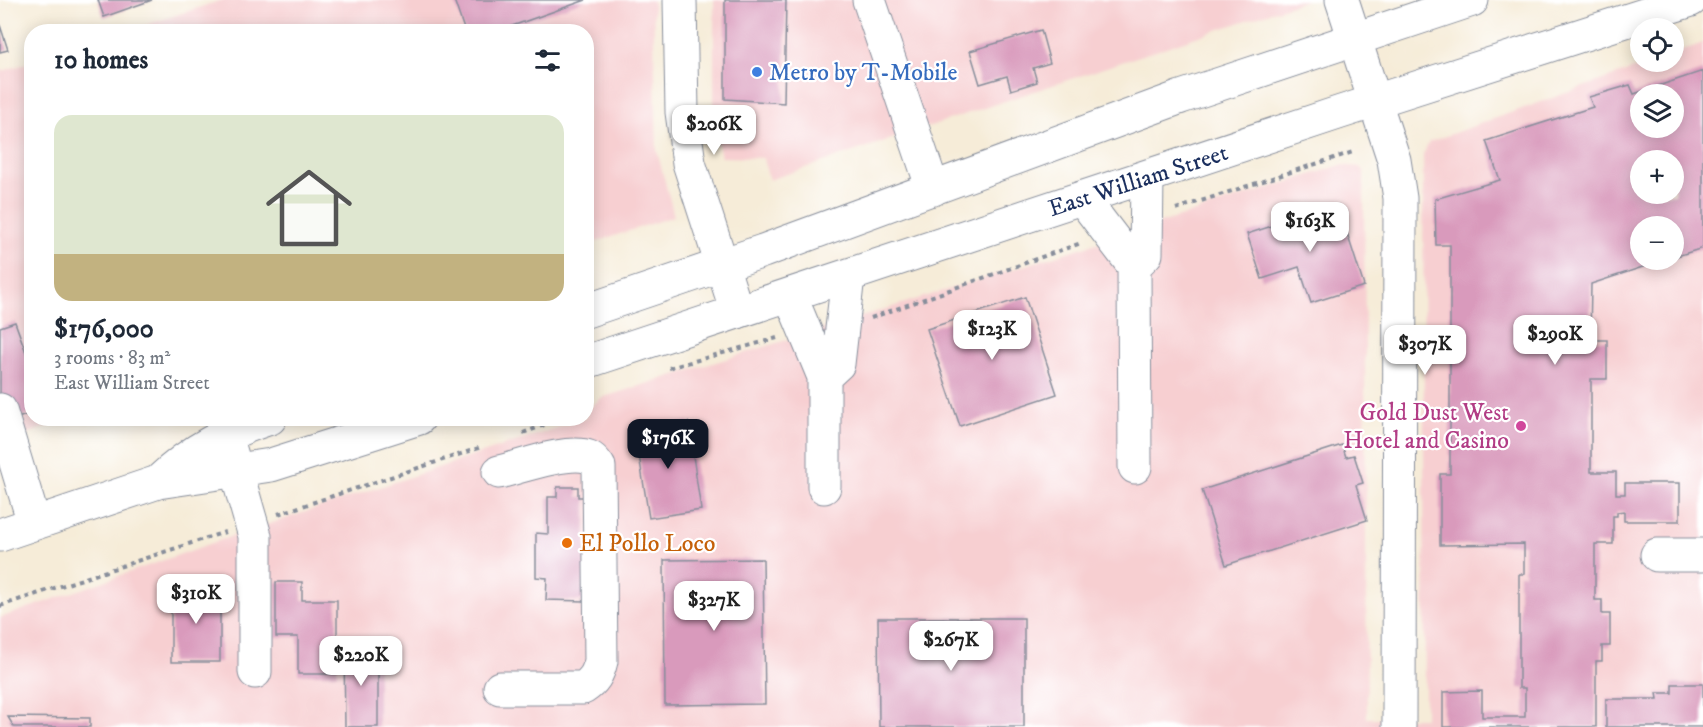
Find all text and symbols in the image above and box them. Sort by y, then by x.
map controls [1630,18,1684,270]
button: locate [1630,18,1684,72]
text: 10 homes [54,44,148,77]
icon: filters [531,44,564,77]
place label: Metro by T-Mobile [769,58,957,88]
marker: Metro by T-Mobile [750,65,764,79]
button: layers [1630,84,1684,138]
pin: $206K [672,105,756,156]
text: $206K [686,112,742,137]
street label: East William Street [1045,138,1232,224]
button: + [1630,150,1684,204]
icon: home [255,154,363,262]
pin: $163K [1268,202,1352,253]
text: $163K [1285,209,1335,234]
button: − [1630,216,1684,270]
pin: $123K [950,310,1034,361]
text: $176,000 [54,313,154,346]
pin: $290K [1513,315,1597,366]
text: $123K [967,317,1017,342]
text: $290K [1527,322,1583,347]
pin: $307K [1383,325,1467,376]
text: $307K [1398,332,1452,357]
text: 3 rooms · 83 m² [54,346,170,371]
text: East William Street [54,371,210,396]
place label: Gold Dust West Hotel and Casino [1343,398,1509,456]
pin: $176K [626,419,710,470]
marker: Gold Dust West Hotel and Casino [1514,419,1528,433]
text: $176K [641,426,695,451]
place label: El Pollo Loco [579,529,716,559]
marker: El Pollo Loco [560,536,574,550]
pin: $310K [154,574,238,625]
text: $310K [171,581,221,606]
pin: $327K [672,581,756,632]
text: $327K [688,588,740,613]
pin: $267K [909,621,993,672]
text: $267K [923,628,979,653]
pin: $220K [319,636,403,687]
text: $220K [333,643,389,668]

